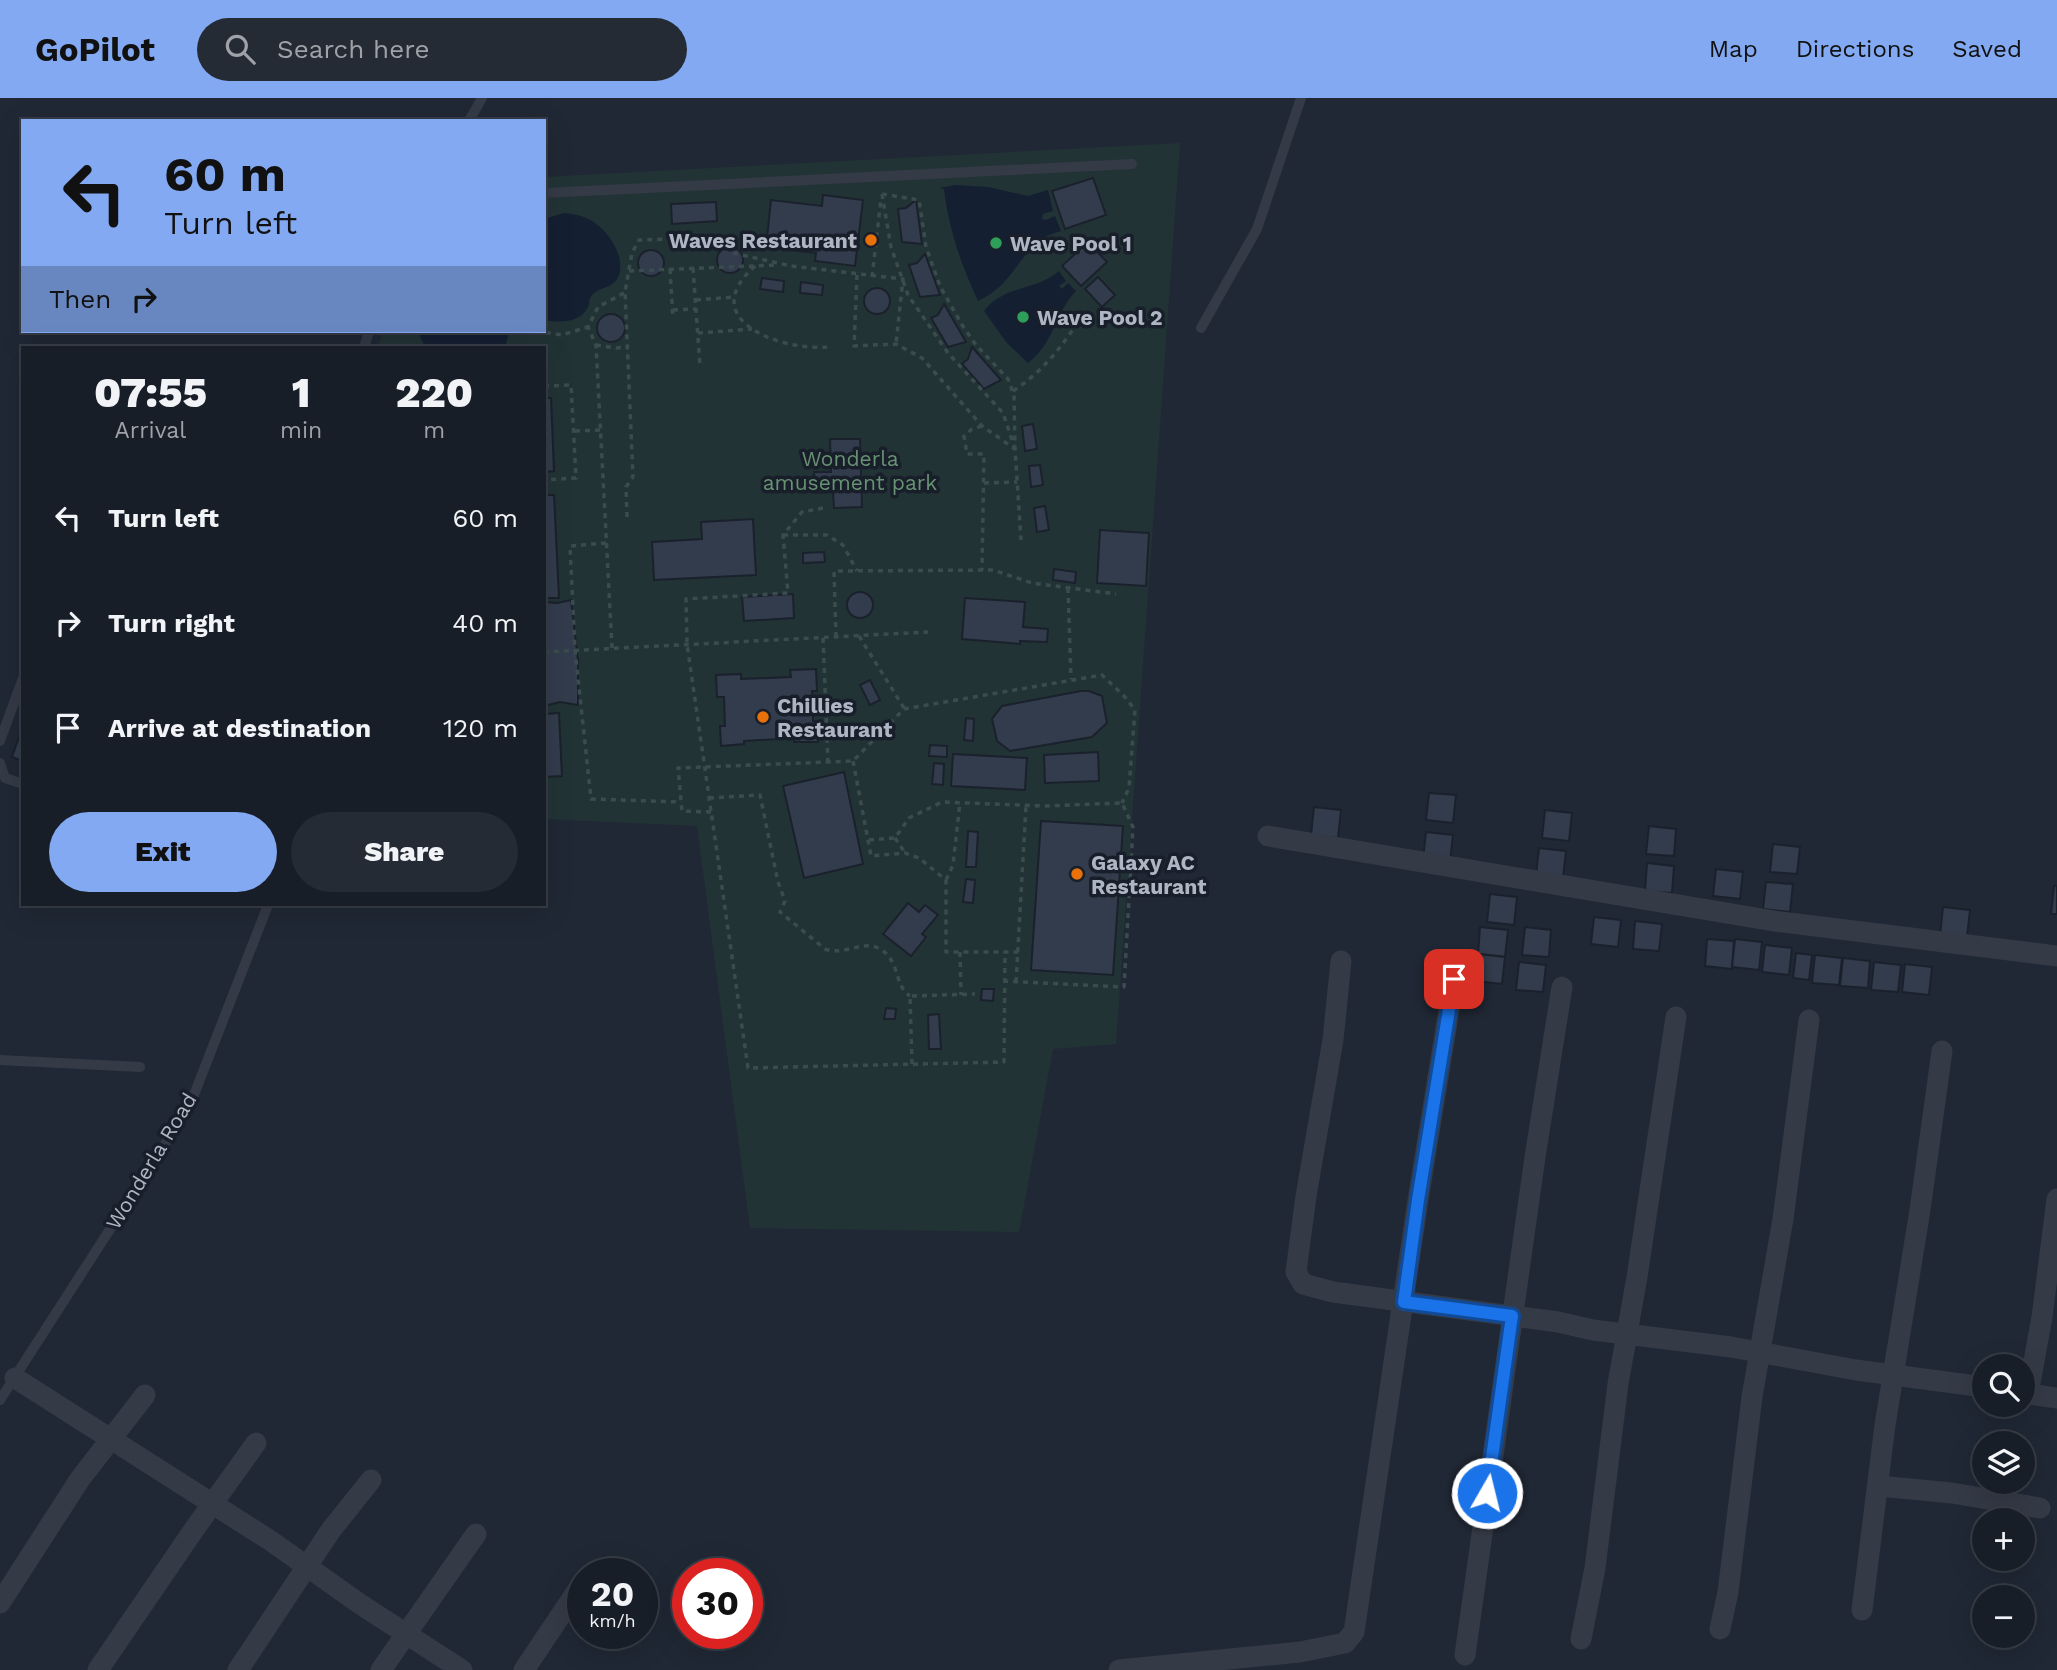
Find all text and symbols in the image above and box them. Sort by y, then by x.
search box [197,18,687,81]
text: GoPilot [35,30,155,69]
icon: search [221,30,259,68]
text: Search here [277,34,429,64]
text: Map [1709,35,1758,63]
text: Directions [1796,35,1914,63]
text: Saved [1952,35,2022,63]
text: 60 m [164,145,286,203]
icon: left [49,147,140,238]
text: Turn left [164,204,297,242]
place label: Waves Restaurant [669,228,857,253]
place label: Wave Pool 1 [1010,231,1132,256]
marker: Waves Restaurant [863,232,879,248]
marker: Wave Pool 1 [988,235,1004,251]
icon: right [125,280,163,318]
text: Then [49,284,111,314]
place label: Wave Pool 2 [1037,305,1163,330]
marker: Wave Pool 2 [1015,309,1031,325]
text: 07:55 [94,368,207,417]
text: 1 [292,368,311,417]
text: 220 [395,368,473,417]
text: Arrival [115,417,186,444]
text: min [280,417,322,444]
text: m [423,417,445,444]
park label: Wonderla amusement park [763,446,937,495]
icon: left [49,499,87,537]
text: Turn left [108,503,219,533]
text: 60 m [452,503,518,533]
icon: right [49,604,87,642]
text: Turn right [108,608,235,638]
text: 40 m [452,608,518,638]
place label: Chillies Restaurant [777,693,892,742]
icon: arrive [49,709,87,747]
marker: Chillies Restaurant [755,709,771,725]
text: Arrive at destination [108,713,371,743]
text: 120 m [443,713,518,743]
button: Exit [49,812,277,892]
button: Share [291,812,518,892]
place label: Galaxy AC Restaurant [1091,850,1206,899]
marker: Galaxy AC Restaurant [1069,866,1085,882]
pin [1424,949,1484,1009]
icon: arrive [1435,960,1473,998]
street label: Wonderla Road [100,1088,202,1234]
map controls [1972,1354,2035,1648]
button: search [1972,1354,2035,1417]
button: layers [1972,1431,2035,1494]
position arrow [1450,1456,1524,1530]
button: + [1972,1508,2035,1571]
speed limit sign: 30 [672,1558,763,1649]
text: 20 [591,1573,634,1615]
button: − [1972,1585,2035,1648]
text: km/h [589,1610,636,1631]

